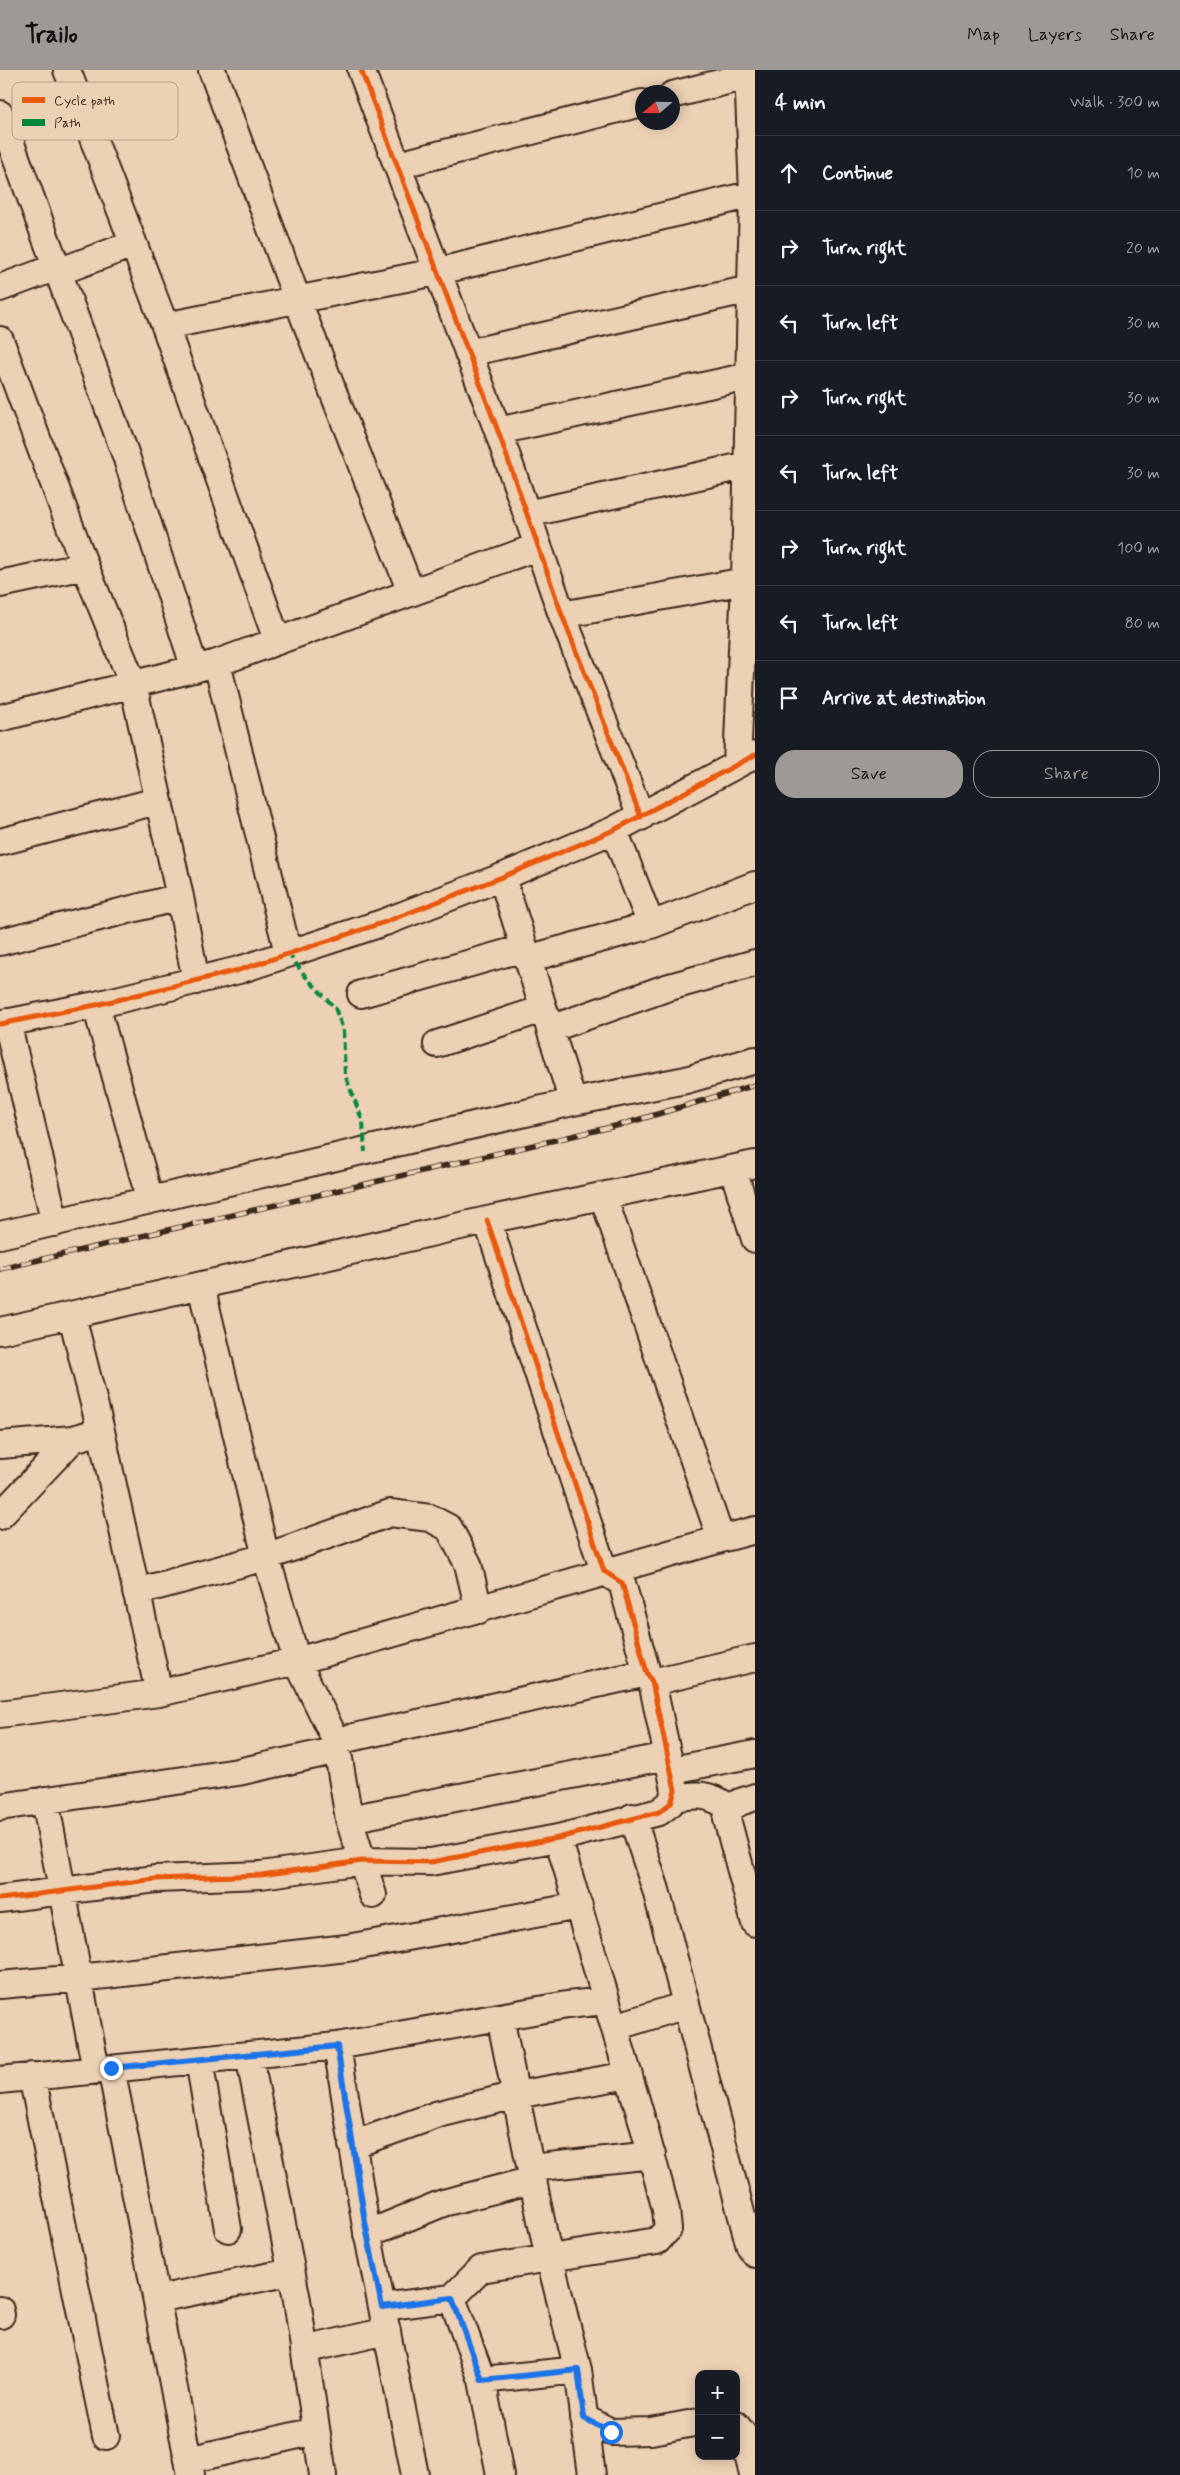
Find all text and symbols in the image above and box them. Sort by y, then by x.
text: Trailo [25,20,78,51]
text: Map [967,23,1000,47]
text: Layers [1028,23,1082,47]
text: Share [1110,23,1155,47]
legend [12,82,178,140]
north arrow [635,85,680,130]
text: 4 min [775,89,826,117]
text: Cycle path [54,92,115,110]
text: Walk · 300 m [1070,92,1160,113]
text: Path [54,114,81,132]
icon: ahead [775,159,803,187]
text: Continue [822,161,893,186]
text: 10 m [1127,163,1160,184]
icon: right [775,234,803,262]
text: Turn right [822,236,906,261]
text: 20 m [1126,238,1160,259]
icon: left [775,309,803,337]
text: Turn left [822,311,898,336]
text: 30 m [1127,313,1160,334]
icon: right [775,384,803,412]
text: Turn right [822,386,906,411]
text: 30 m [1127,388,1160,409]
icon: left [775,459,803,487]
text: Turn left [822,461,898,486]
text: 30 m [1127,463,1160,484]
icon: right [775,534,803,562]
text: Turn right [822,536,906,561]
text: 100 m [1117,538,1160,559]
icon: left [775,609,803,637]
text: Turn left [822,611,898,636]
text: 80 m [1125,613,1160,634]
icon: arrive [775,684,803,712]
text: Arrive at destination [822,686,986,711]
button: Save [775,750,963,798]
button: Share [973,750,1160,798]
route end [100,2057,123,2080]
map controls [695,2370,740,2460]
button: + [695,2370,740,2415]
button: − [695,2415,740,2460]
route start [600,2421,623,2444]

